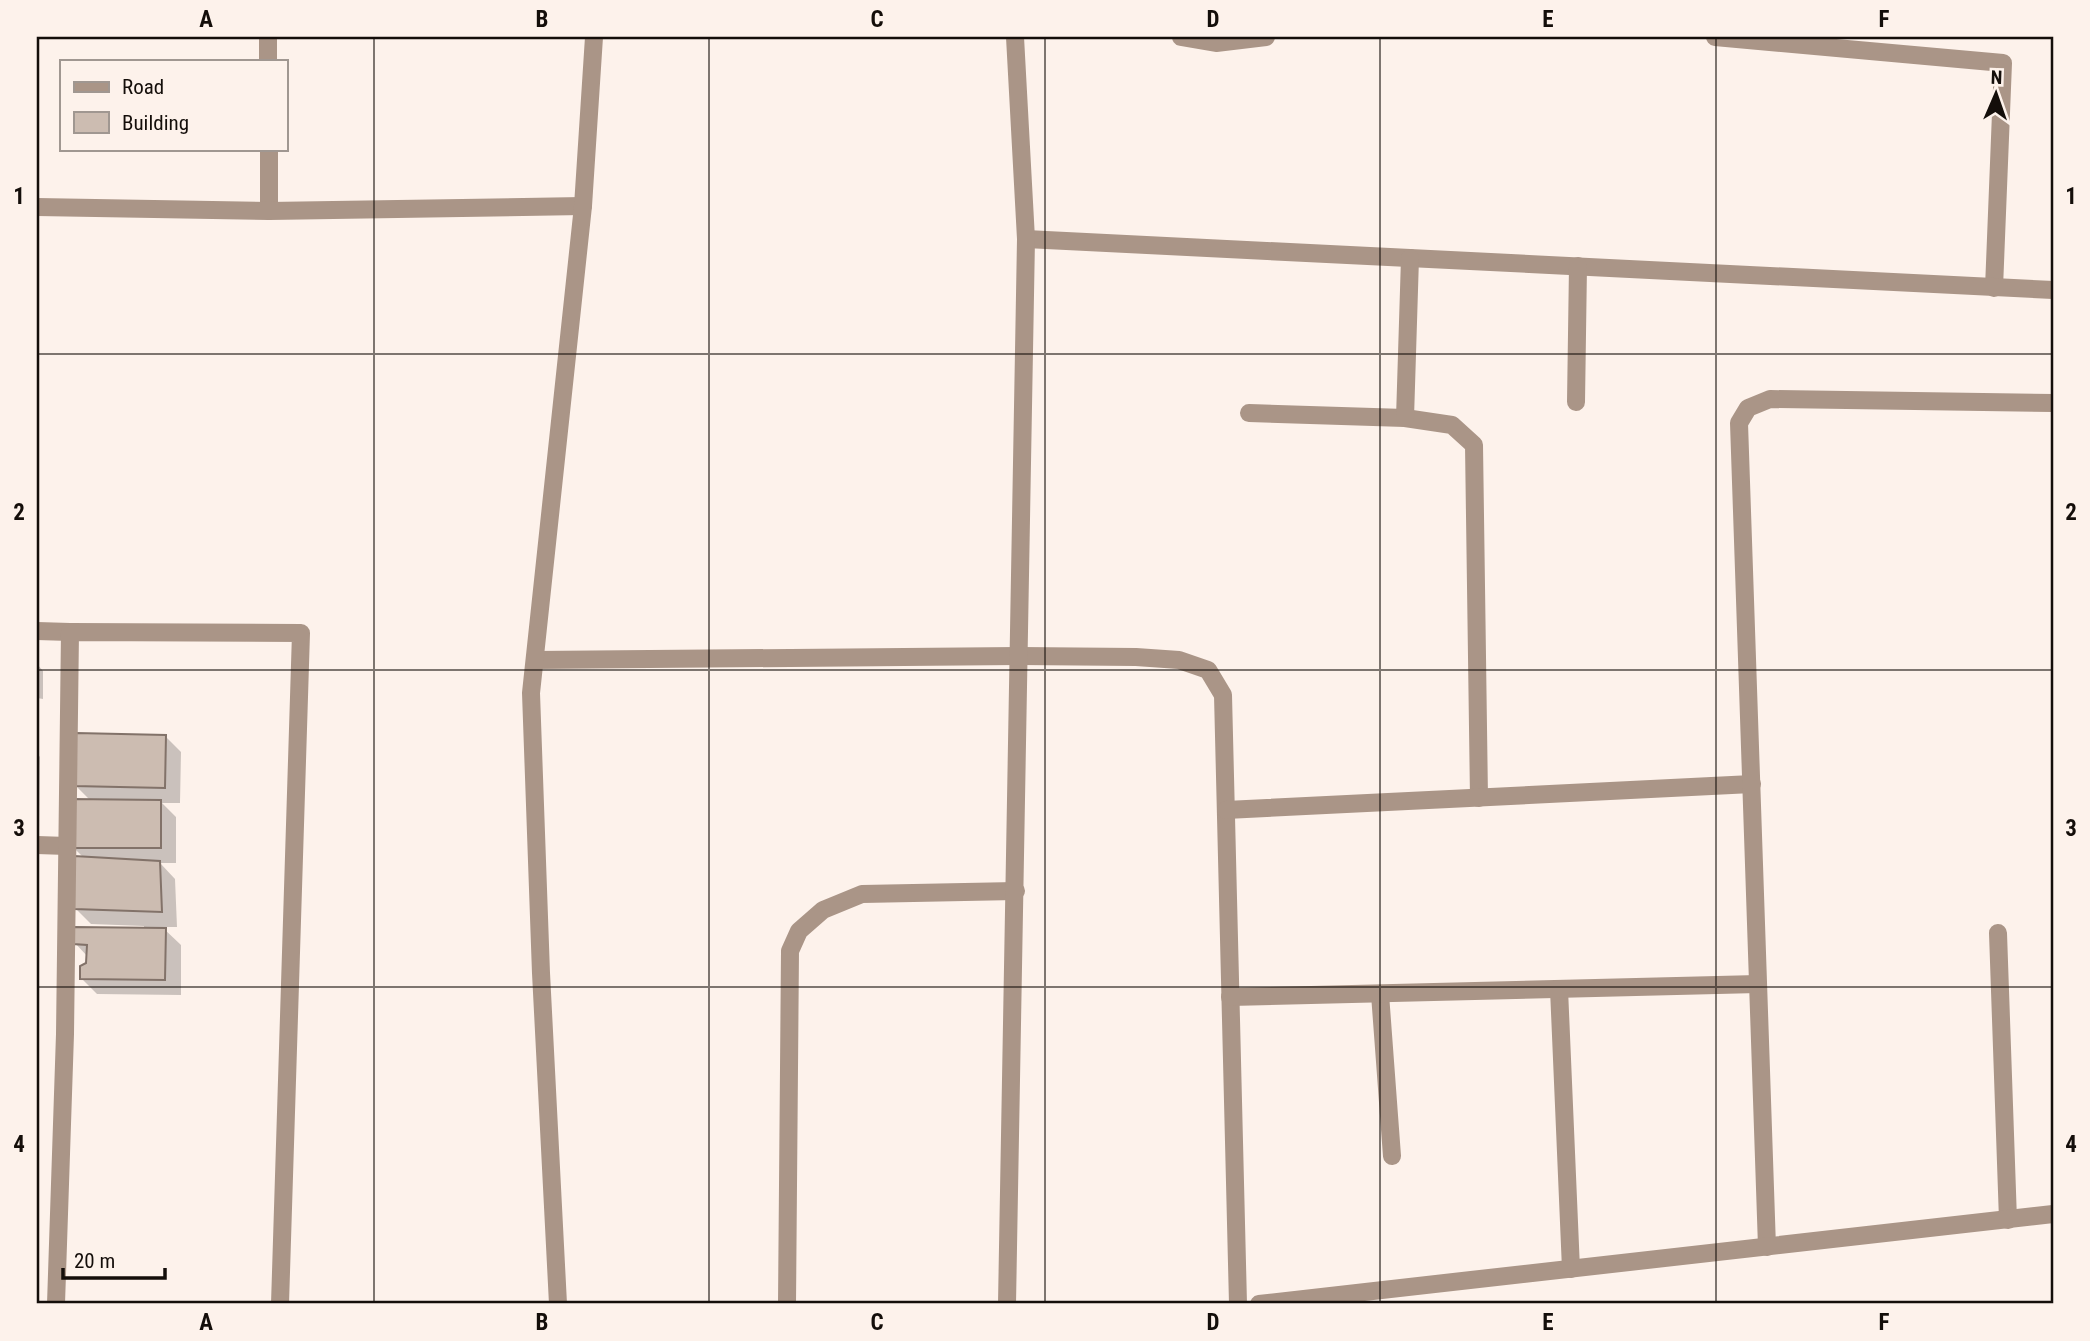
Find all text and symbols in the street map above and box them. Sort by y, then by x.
text: A [199,6,213,33]
text: B [536,6,548,33]
text: C [870,6,884,33]
text: D [1207,6,1220,33]
text: E [1542,6,1554,33]
text: F [1879,6,1890,33]
legend [60,60,287,150]
north arrow [1960,60,2030,130]
text: N [1990,66,2003,89]
text: Road [122,75,164,99]
text: Building [122,111,189,135]
text: 1 [13,183,25,210]
text: 1 [2065,183,2077,210]
text: 2 [13,499,25,526]
text: 2 [2065,499,2077,526]
text: 3 [13,815,25,842]
text: 3 [2065,815,2077,842]
text: 4 [13,1131,25,1158]
text: 4 [2065,1131,2077,1158]
scale bar [63,1236,164,1280]
text: 20 m [74,1249,115,1273]
text: A [199,1309,213,1336]
text: B [536,1309,548,1336]
text: C [870,1309,884,1336]
text: D [1207,1309,1220,1336]
text: E [1542,1309,1554,1336]
text: F [1879,1309,1890,1336]

